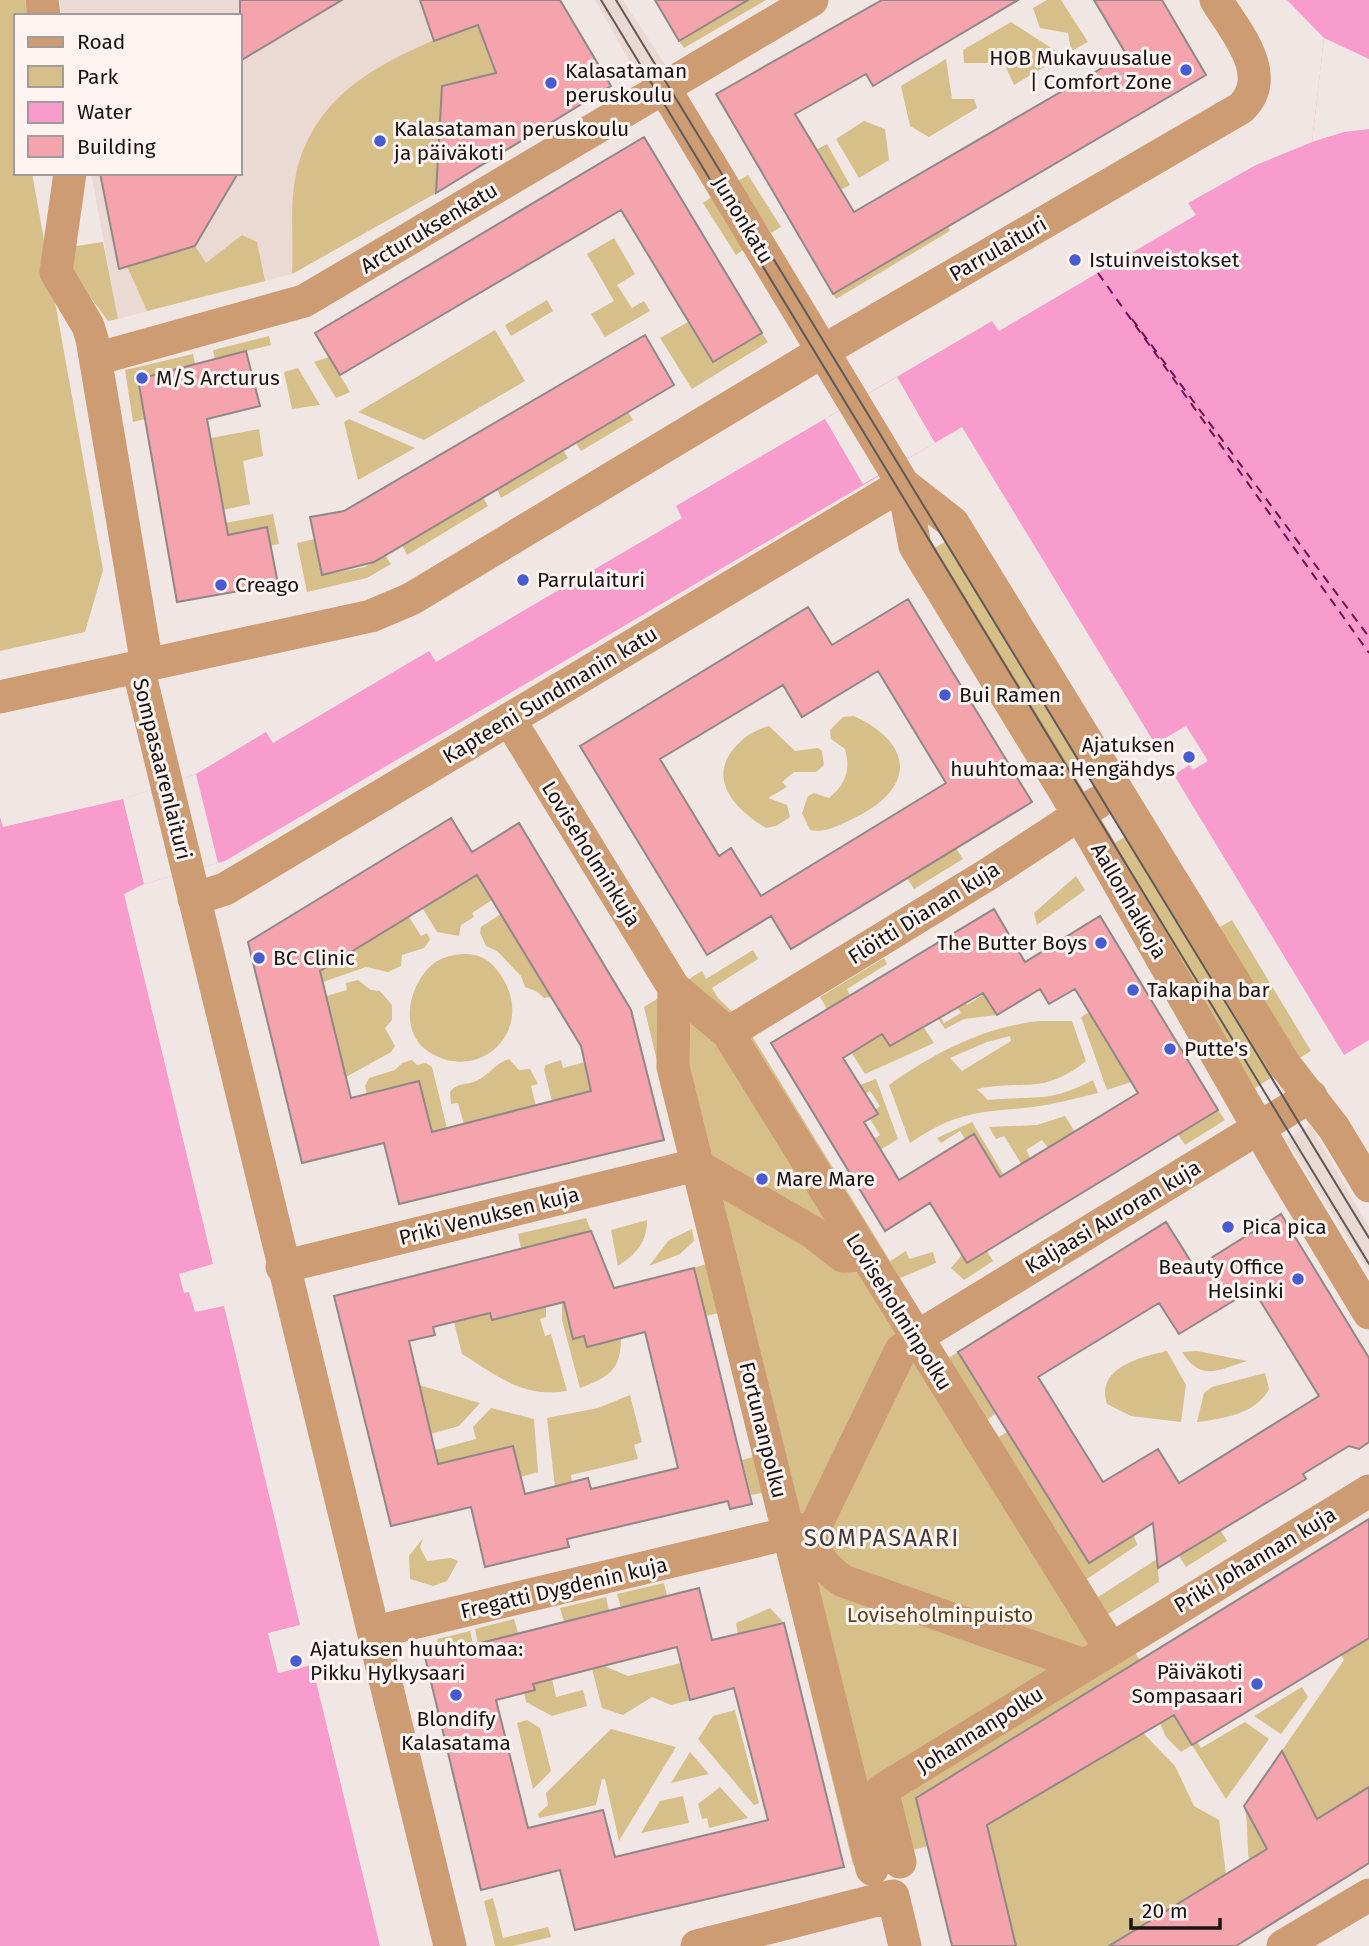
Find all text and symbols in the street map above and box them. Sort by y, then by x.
legend [14,14,242,175]
text: Road [77,29,125,55]
place label: HOB Mukavuusalue | Comfort Zone [989,45,1172,95]
place label: Kalasataman peruskoulu [565,58,687,108]
marker: HOB Mukavuusalue | Comfort Zone [1178,62,1194,78]
text: Park [77,64,119,90]
marker: Kalasataman peruskoulu [543,75,559,91]
text: Water [77,99,132,125]
place label: Kalasataman peruskoulu ja päiväkoti [393,116,629,166]
marker: Kalasataman peruskoulu ja päiväkoti [372,133,388,149]
text: Building [77,134,156,160]
street label: Junonkatu [707,172,779,268]
street label: Arcturuksenkatu [356,177,502,279]
street label: Parrulaituri [945,211,1051,287]
place label: Istuinveistokset [1089,247,1240,273]
marker: Istuinveistokset [1067,252,1083,268]
place label: M/S Arcturus [156,365,280,391]
marker: M/S Arcturus [134,370,150,386]
place label: Parrulaituri [537,567,645,593]
place label: Creago [235,572,299,598]
marker: Parrulaituri [515,572,531,588]
marker: Creago [213,577,229,593]
street label: Kapteeni Sundmanin katu [438,621,662,769]
street label: Sompasaarenlaituri [127,676,197,862]
place label: Bui Ramen [959,682,1061,708]
marker: Bui Ramen [937,687,953,703]
place label: Ajatuksen huuhtomaa: Hengähdys [950,732,1175,782]
marker: Ajatuksen huuhtomaa: Hengähdys [1181,749,1197,765]
street label: Loviseholminkuja [536,776,646,932]
street label: Aallonhalkoja [1085,838,1173,964]
street label: Flöitti Dianan kuja [844,856,1004,970]
place label: The Butter Boys [937,930,1087,956]
marker: The Butter Boys [1093,935,1109,951]
place label: BC Clinic [273,945,355,971]
marker: BC Clinic [251,950,267,966]
place label: Takapiha bar [1147,977,1270,1003]
marker: Takapiha bar [1125,982,1141,998]
place label: Putte's [1184,1036,1248,1062]
marker: Putte's [1162,1041,1178,1057]
street label: Kaljaasi Auroran kuja [1021,1154,1205,1280]
place label: Mare Mare [776,1166,875,1192]
marker: Mare Mare [754,1171,770,1187]
street label: Priki Venuksen kuja [396,1181,582,1251]
place label: Pica pica [1242,1214,1327,1240]
marker: Pica pica [1220,1219,1236,1235]
street label: Loviseholminpolku [840,1229,958,1395]
place label: Beauty Office Helsinki [1158,1254,1284,1304]
marker: Beauty Office Helsinki [1290,1271,1306,1287]
street label: Fortunanpolku [734,1359,792,1501]
street label: Priki Johannan kuja [1169,1501,1341,1619]
district label: SOMPASAARI [804,1524,960,1552]
street label: Fregatti Dygdenin kuja [458,1552,670,1624]
park label: Loviseholminpuisto [847,1602,1033,1628]
place label: Ajatuksen huuhtomaa: Pikku Hylkysaari [310,1636,523,1686]
marker: Ajatuksen huuhtomaa: Pikku Hylkysaari [288,1653,304,1669]
place label: Päiväkoti Sompasaari [1131,1659,1243,1709]
marker: Päiväkoti Sompasaari [1249,1676,1265,1692]
street label: Johannanpolku [912,1681,1048,1779]
marker: Blondify Kalasatama [448,1687,464,1703]
place label: Blondify Kalasatama [401,1706,511,1756]
scale bar [1131,1886,1220,1930]
text: 20 m [1142,1898,1188,1924]

